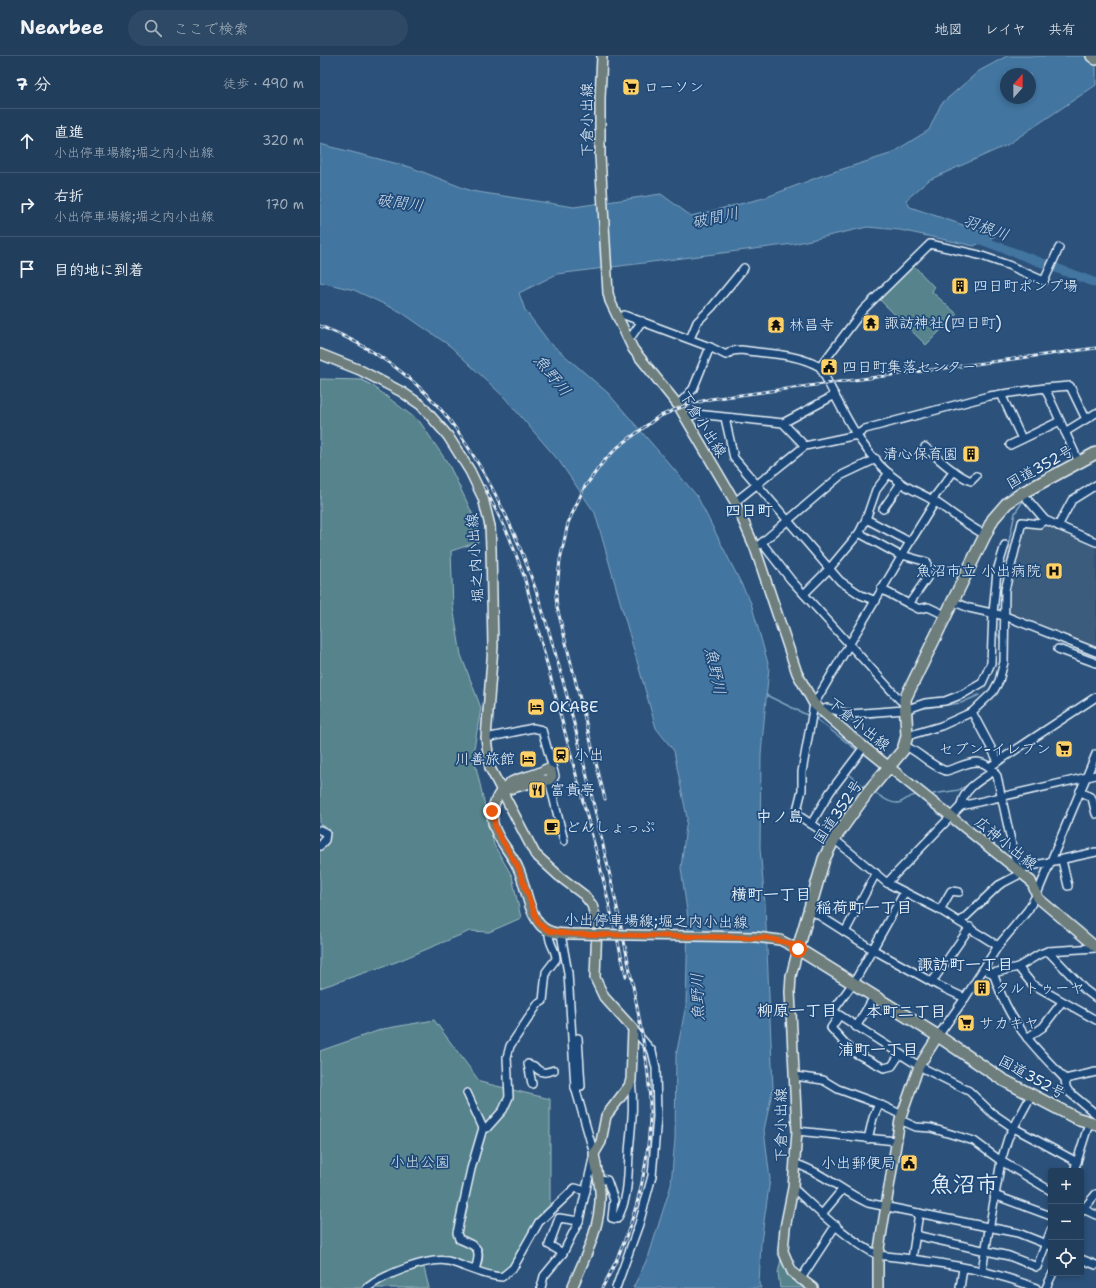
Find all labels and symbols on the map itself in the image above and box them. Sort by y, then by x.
north arrow [1000,68,1036,104]
supermarket icon: ローソン [621,77,641,97]
place label: ローソン [644,77,704,97]
street label: 下倉小出線 [577,82,597,158]
water label: 破間川 [375,189,425,216]
water label: 破間川 [689,202,741,233]
water label: 羽根川 [960,209,1012,246]
building icon: 四日町ポンプ場 [950,276,970,296]
place label: 四日町ポンプ場 [973,276,1078,296]
temple icon: 諏訪神社(四日町) [861,313,881,333]
place label: 諏訪神社(四日町) [884,313,1002,333]
temple icon: 林昌寺 [766,315,786,335]
place label: 林昌寺 [789,315,834,335]
water label: 魚野川 [529,350,576,401]
public building icon: 四日町集落センター [819,357,839,377]
place label: 四日町集落センター [842,357,976,377]
street label: 下倉小出線 [675,387,731,461]
street label: 国道352号 [1003,440,1077,494]
place label: 清心保育園 [883,444,958,464]
building icon: 清心保育園 [961,444,981,464]
district label: 四日町 [725,500,773,521]
street label: 堀之内小出線 [462,512,488,604]
place label: 魚沼市立 小出病院 [916,561,1041,581]
hospital icon: 魚沼市立 小出病院 [1044,561,1064,581]
water label: 魚野川 [700,645,731,697]
street label: 下倉小出線 [824,693,894,755]
hotel icon: OKABE [526,697,546,717]
place label: OKABE [549,697,598,717]
place label: セブン-イレブン [939,739,1051,759]
supermarket icon: セブン-イレブン [1054,739,1074,759]
station icon: 小出 [551,745,571,765]
place label: 小出 [574,745,604,765]
place label: 川善旅館 [455,749,515,769]
hotel icon: 川善旅館 [518,749,538,769]
street label: 国道352号 [809,776,867,848]
restaurant icon: 富貴亭 [527,780,547,800]
place label: 富貴亭 [550,780,595,800]
route end [483,802,501,820]
district label: 中ノ島 [756,806,804,827]
street label: 広神小出線 [971,812,1041,874]
cafe icon: どんしょっぷ [542,817,562,837]
place label: どんしょっぷ [565,817,655,837]
district label: 横町一丁目 [731,884,811,905]
district label: 稲荷町一丁目 [816,897,912,918]
street label: 小出停車場線;堀之内小出線 [564,909,748,933]
route start [789,940,807,958]
district label: 諏訪町一丁目 [917,954,1013,975]
water label: 魚野川 [686,973,709,1021]
building icon: タルトゥーヤ [972,978,992,998]
place label: タルトゥーヤ [995,978,1085,998]
district label: 柳原一丁目 [757,1000,837,1021]
district label: 本町二丁目 [866,1001,946,1022]
supermarket icon: サカキヤ [956,1013,976,1033]
place label: サカキヤ [979,1013,1039,1033]
district label: 浦町一丁目 [838,1039,918,1060]
street label: 国道352号 [995,1050,1069,1104]
street label: 下倉小出線 [771,1087,791,1163]
park label: 小出公園 [390,1152,450,1172]
place label: 小出郵便局 [821,1153,896,1173]
public building icon: 小出郵便局 [899,1153,919,1173]
district label: 魚沼市 [930,1169,999,1199]

